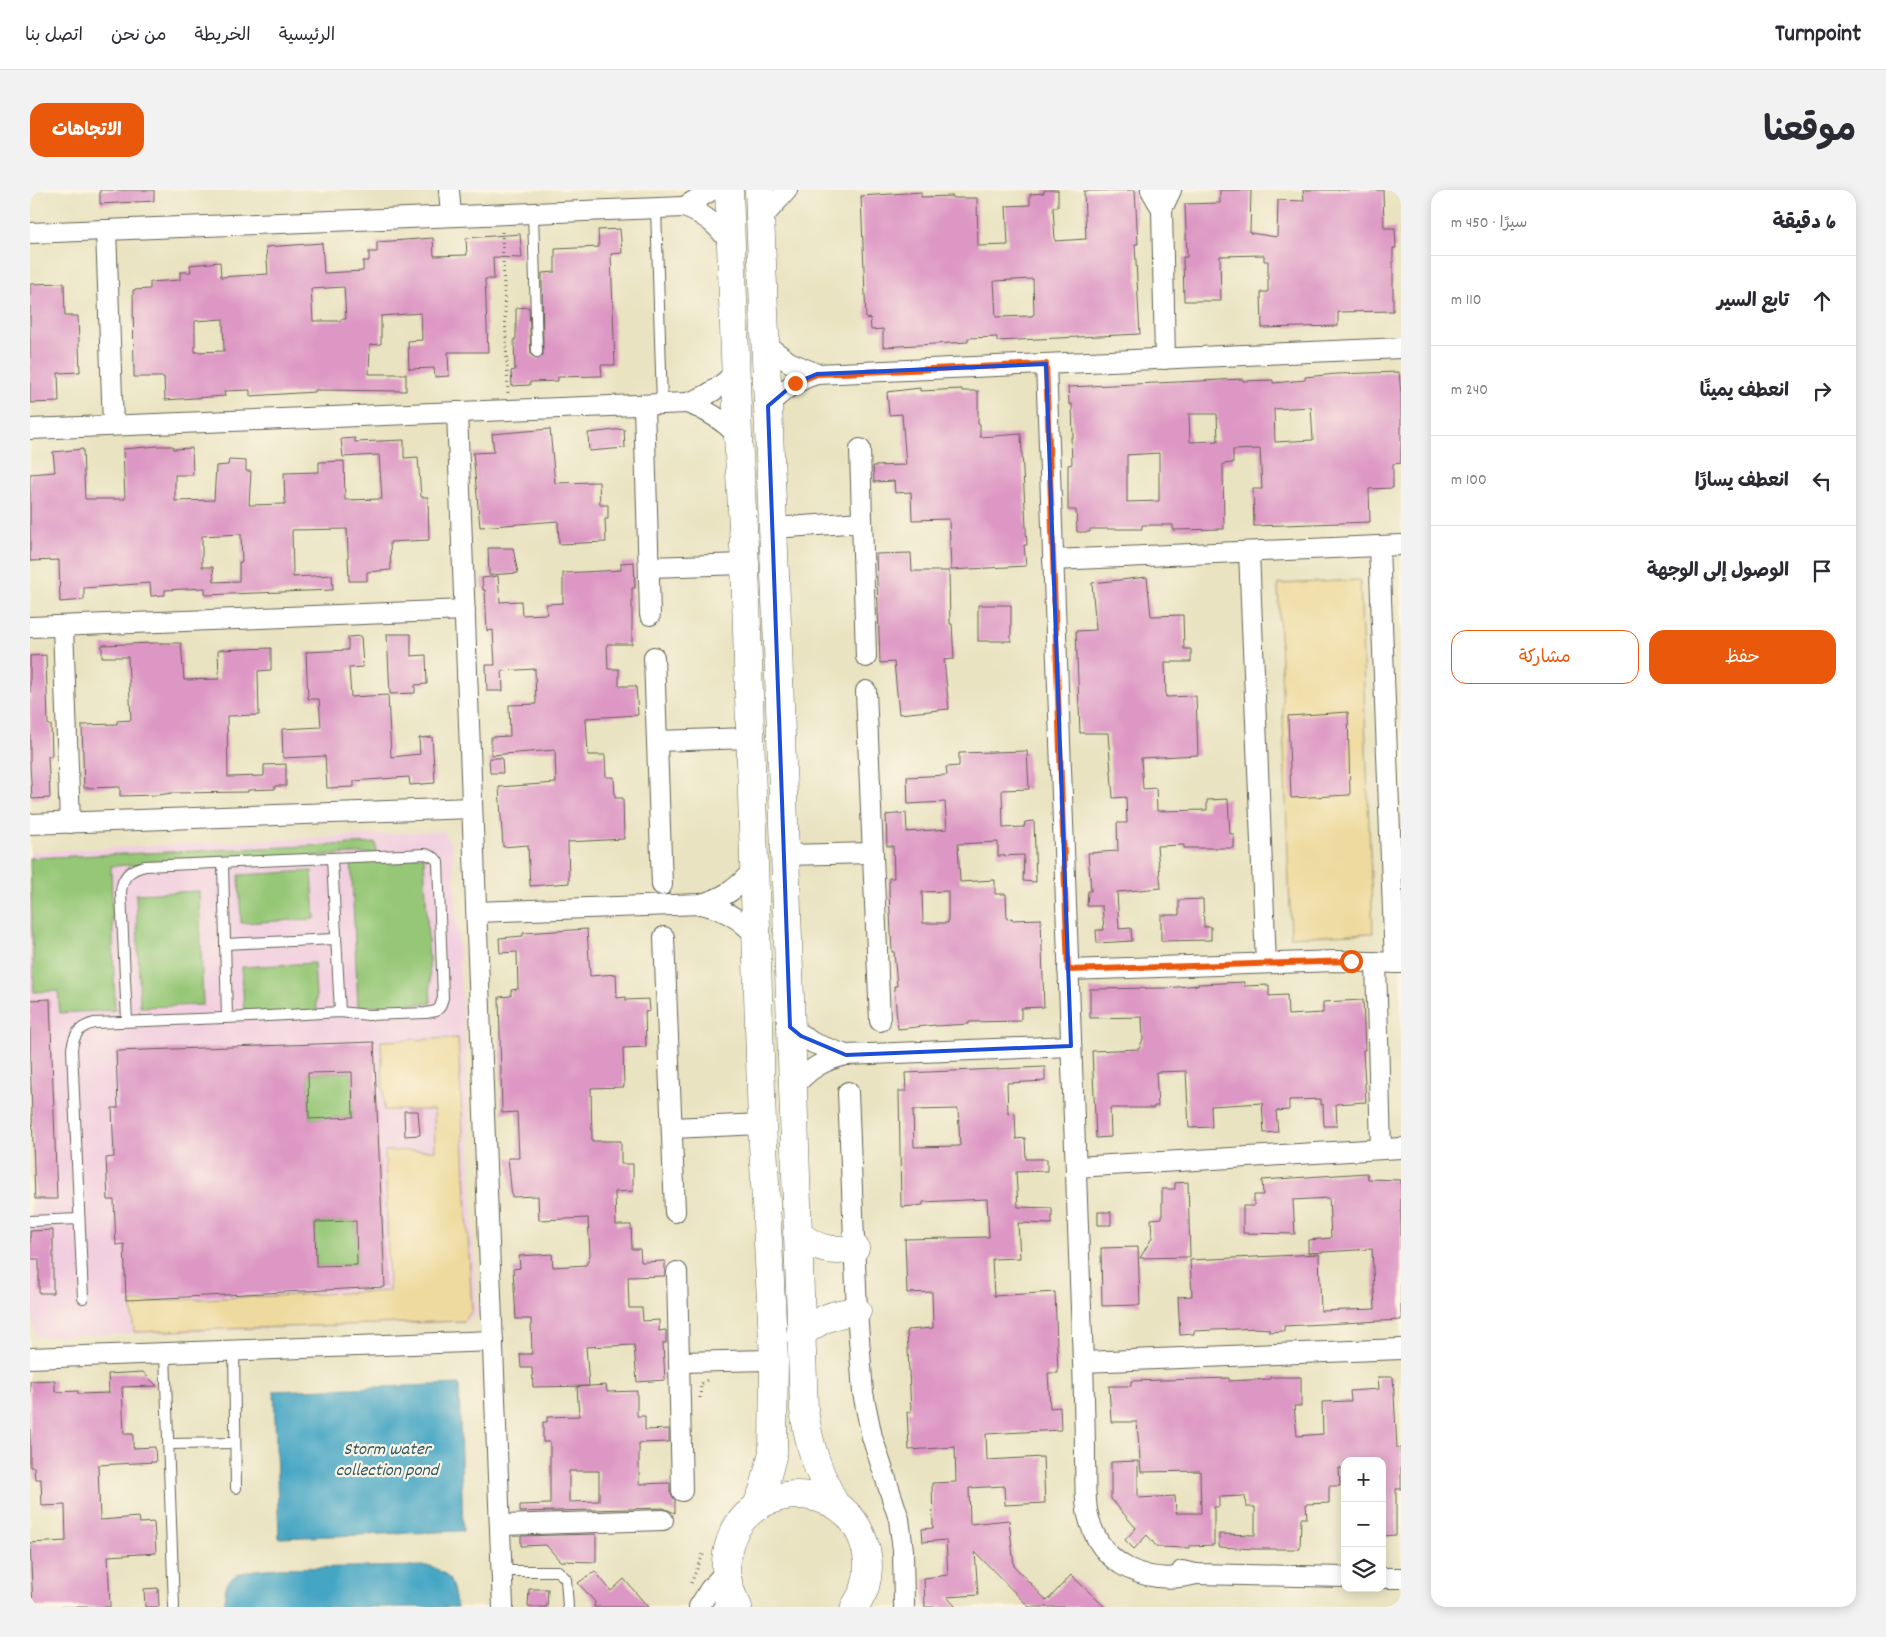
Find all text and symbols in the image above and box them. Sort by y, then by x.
text: Turnpoint [1775,18,1861,52]
text: اتصل بنا [25,24,83,49]
text: من نحن [111,24,167,49]
text: الخريطة [195,24,251,49]
text: الرئيسية [279,24,335,49]
button: الاتجاهات [30,103,144,157]
text: موقعنا [1763,108,1856,158]
text: 6 دقيقة [1772,209,1836,239]
text: سيرًا · 450 m [1451,212,1527,235]
icon: ahead [1808,287,1836,315]
text: 110 m [1451,289,1481,312]
text: تابع السير [1717,289,1789,316]
route end [784,372,807,395]
icon: right [1808,377,1836,405]
text: 240 m [1451,379,1488,402]
text: انعطف يمينًا [1700,379,1789,406]
icon: left [1808,467,1836,495]
text: 100 m [1451,469,1487,492]
text: انعطف يسارًا [1695,469,1789,496]
icon: arrive [1808,557,1836,585]
text: الوصول إلى الوجهة [1647,559,1789,586]
button: مشاركة [1451,630,1639,684]
button: حفظ [1649,630,1836,684]
route start [1340,950,1363,973]
water label: Storm water collection pond [336,1438,441,1484]
map controls [1341,1457,1386,1592]
button: + [1341,1457,1386,1502]
button: − [1341,1502,1386,1547]
button: layers [1341,1547,1386,1592]

